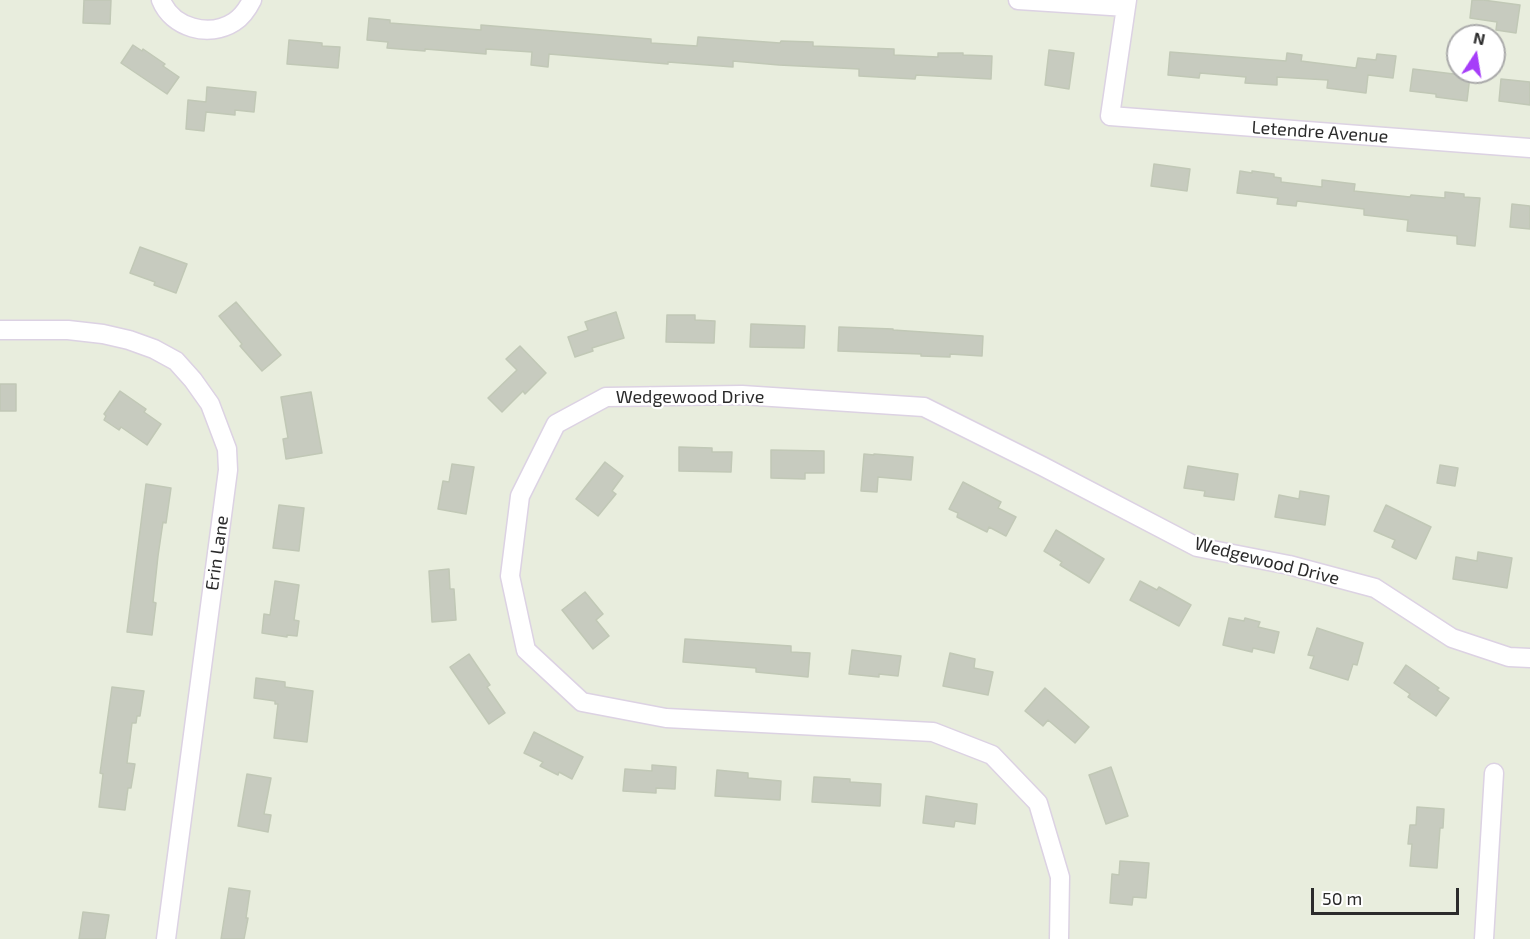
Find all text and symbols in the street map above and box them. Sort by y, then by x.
north arrow [1446,24,1506,84]
text: N [1472,27,1487,48]
street label: Letendre Avenue [1251,116,1389,148]
street label: Wedgewood Drive [616,386,764,408]
street label: Erin Lane [201,514,233,592]
street label: Wedgewood Drive [1192,533,1342,589]
scale bar [1314,876,1462,914]
text: 50 m [1322,887,1362,909]

